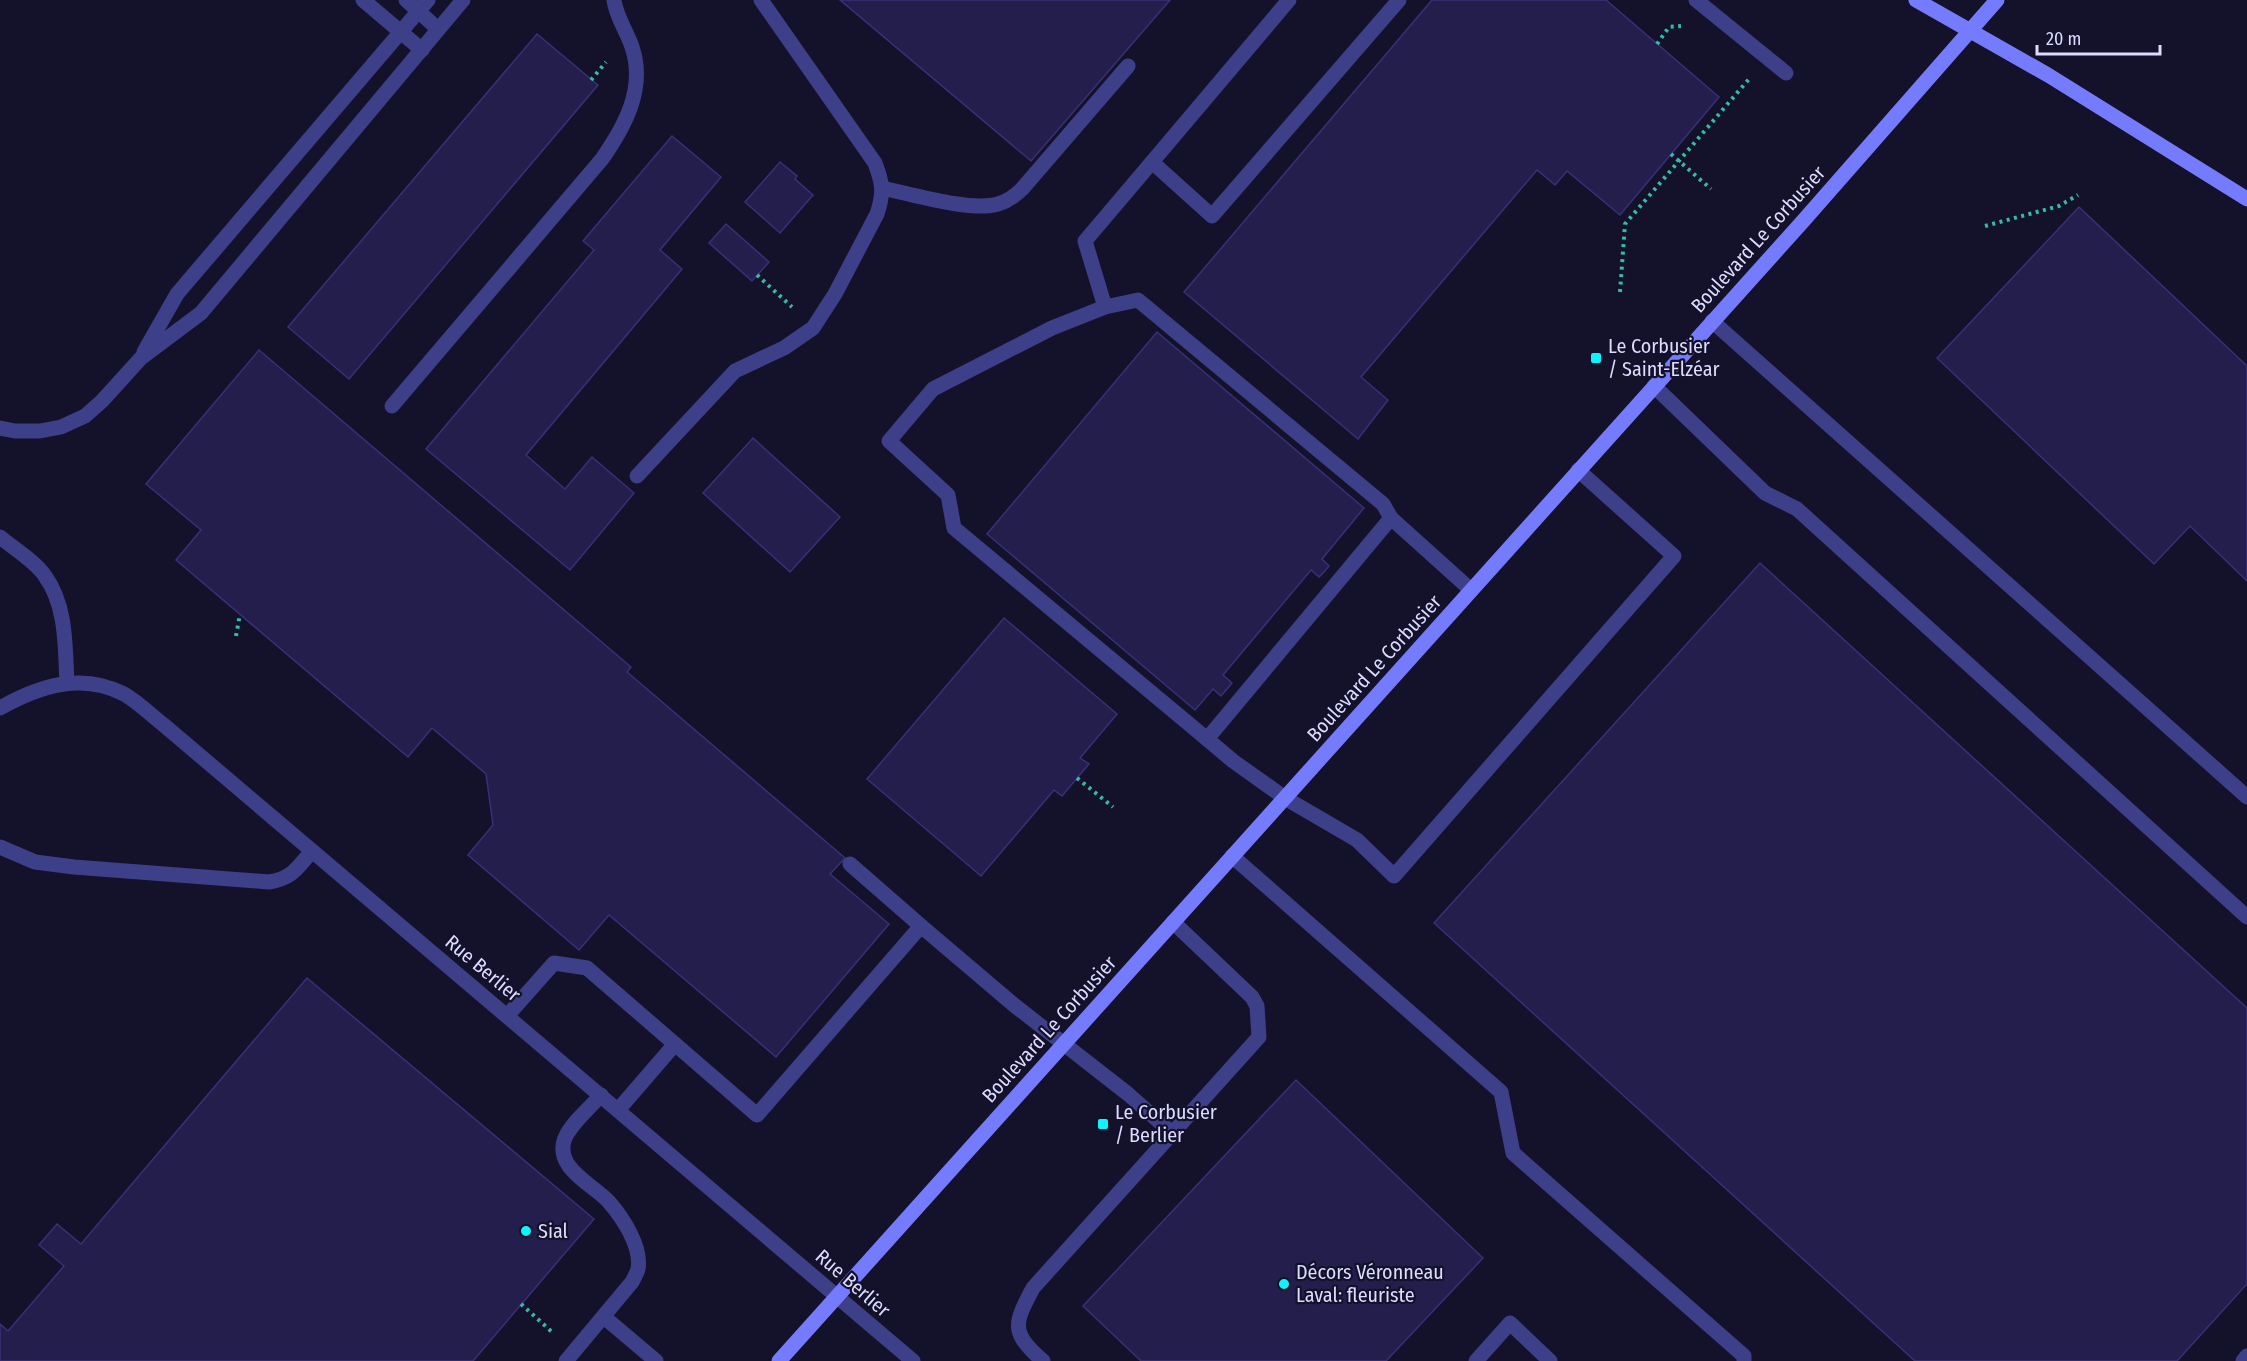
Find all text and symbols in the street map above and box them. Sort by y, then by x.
scale bar [2037,18,2160,56]
text: 20 m [2046,28,2081,50]
street label: Boulevard Le Corbusier [1686,161,1830,317]
place label: Le Corbusier / Saint-Elzéar [1608,334,1719,381]
marker: Le Corbusier / Saint-Elzéar [1589,351,1603,365]
street label: Boulevard Le Corbusier [1302,590,1446,746]
street label: Rue Berlier [440,930,526,1006]
street label: Boulevard Le Corbusier [977,951,1121,1107]
place label: Le Corbusier / Berlier [1115,1100,1217,1147]
marker: Le Corbusier / Berlier [1096,1117,1110,1131]
place label: Sial [538,1219,568,1243]
marker: Sial [519,1224,533,1238]
street label: Rue Berlier [811,1244,895,1322]
place label: Décors Véronneau Laval: fleuriste [1296,1260,1444,1307]
marker: Décors Véronneau Laval: fleuriste [1277,1277,1291,1291]

